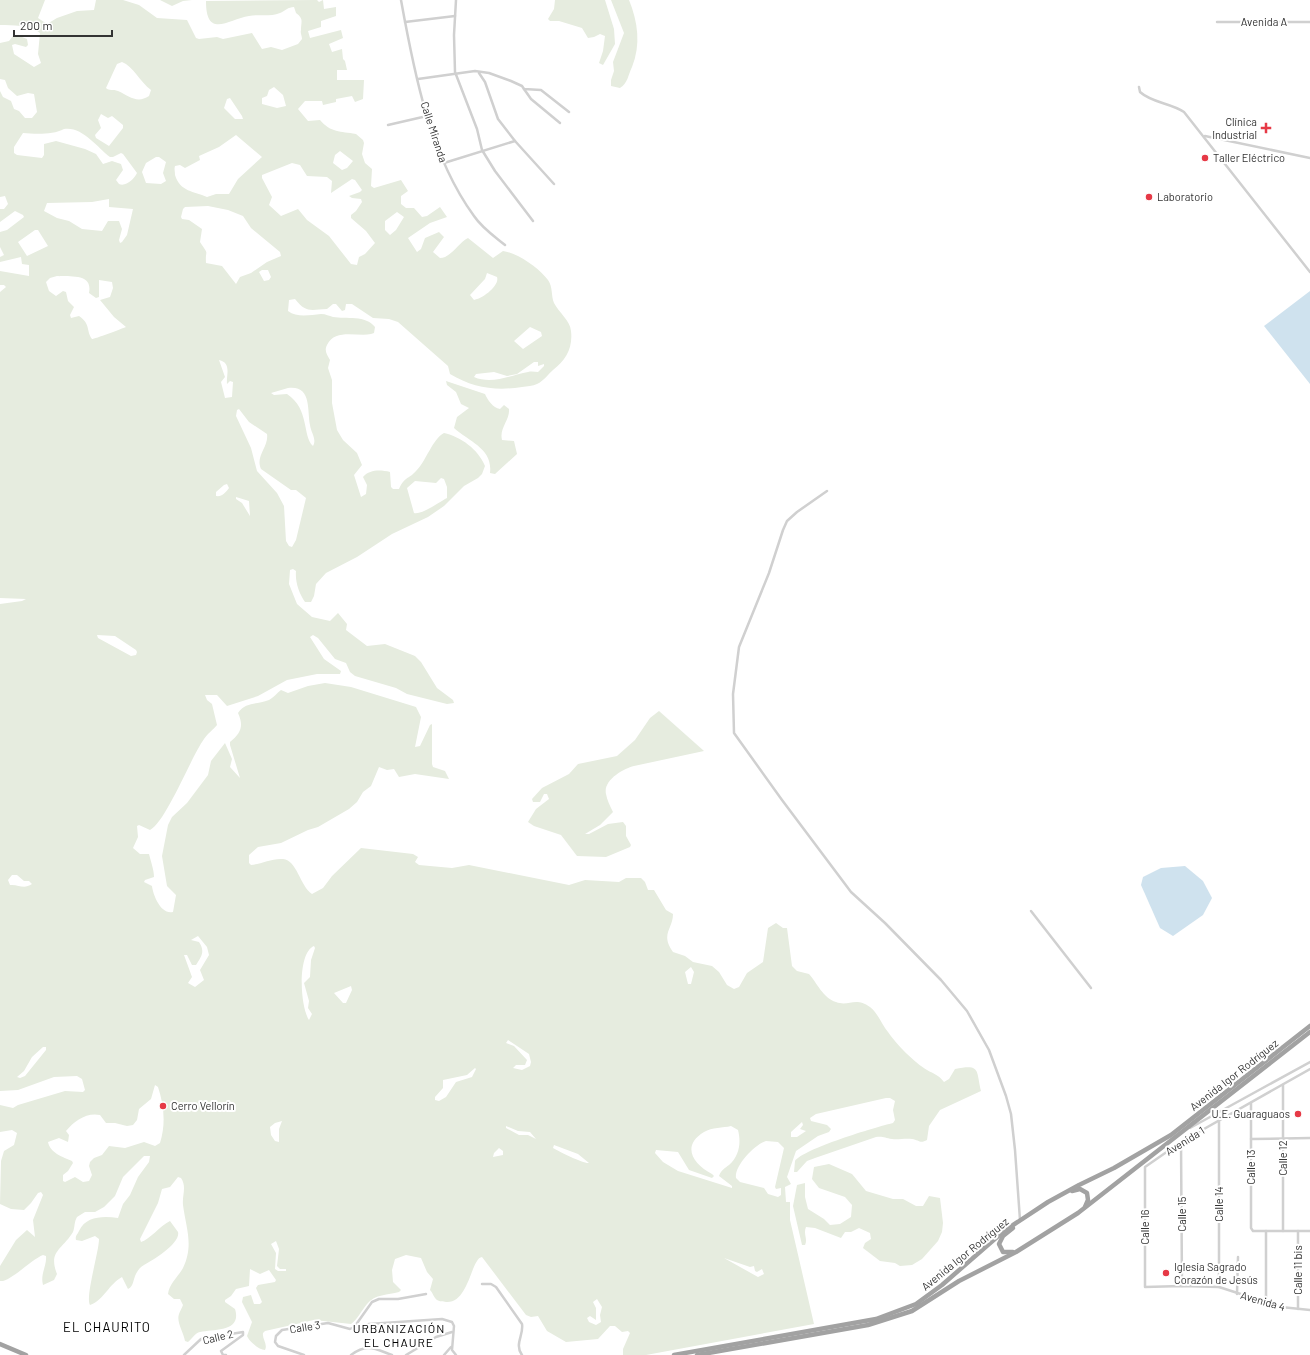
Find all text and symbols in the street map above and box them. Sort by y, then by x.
scale bar [14,12,112,38]
street label: Avenida A [1241,15,1288,28]
text: 200 m [20,18,52,32]
street label: Calle Miranda [419,100,450,164]
place label: Clínica Industrial [1212,115,1257,141]
marker: Clínica Industrial [1260,122,1272,134]
place label: Taller Eléctrico [1213,151,1285,164]
marker: Taller Eléctrico [1200,153,1210,163]
place label: Laboratorio [1157,190,1213,203]
marker: Laboratorio [1144,192,1154,202]
street label: Avenida Igor Rodríguez [1187,1036,1280,1113]
place label: Cerro Vellorín [171,1099,235,1112]
marker: Cerro Vellorín [158,1101,168,1111]
place label: U.E. Guaraguaos [1212,1107,1290,1120]
marker: U.E. Guaraguaos [1293,1109,1303,1119]
street label: Avenida 1 [1163,1123,1207,1158]
street label: Calle 12 [1276,1140,1289,1176]
street label: Calle 13 [1244,1150,1257,1184]
street label: Calle 14 [1212,1186,1225,1222]
street label: Calle 15 [1175,1196,1188,1231]
street label: Calle 16 [1138,1209,1151,1244]
street label: Avenida Igor Rodríguez [918,1214,1011,1293]
street label: Calle 11 bis [1291,1245,1304,1295]
place label: Iglesia Sagrado Corazón de Jesús [1174,1260,1258,1286]
marker: Iglesia Sagrado Corazón de Jesús [1161,1268,1171,1278]
street label: Avenida 4 [1239,1288,1287,1313]
street label: Calle 3 [289,1318,321,1335]
district label: EL CHAURITO [63,1319,151,1335]
district label: URBANIZACIÓN EL CHAURE [353,1321,445,1349]
street label: Calle 2 [201,1327,235,1346]

